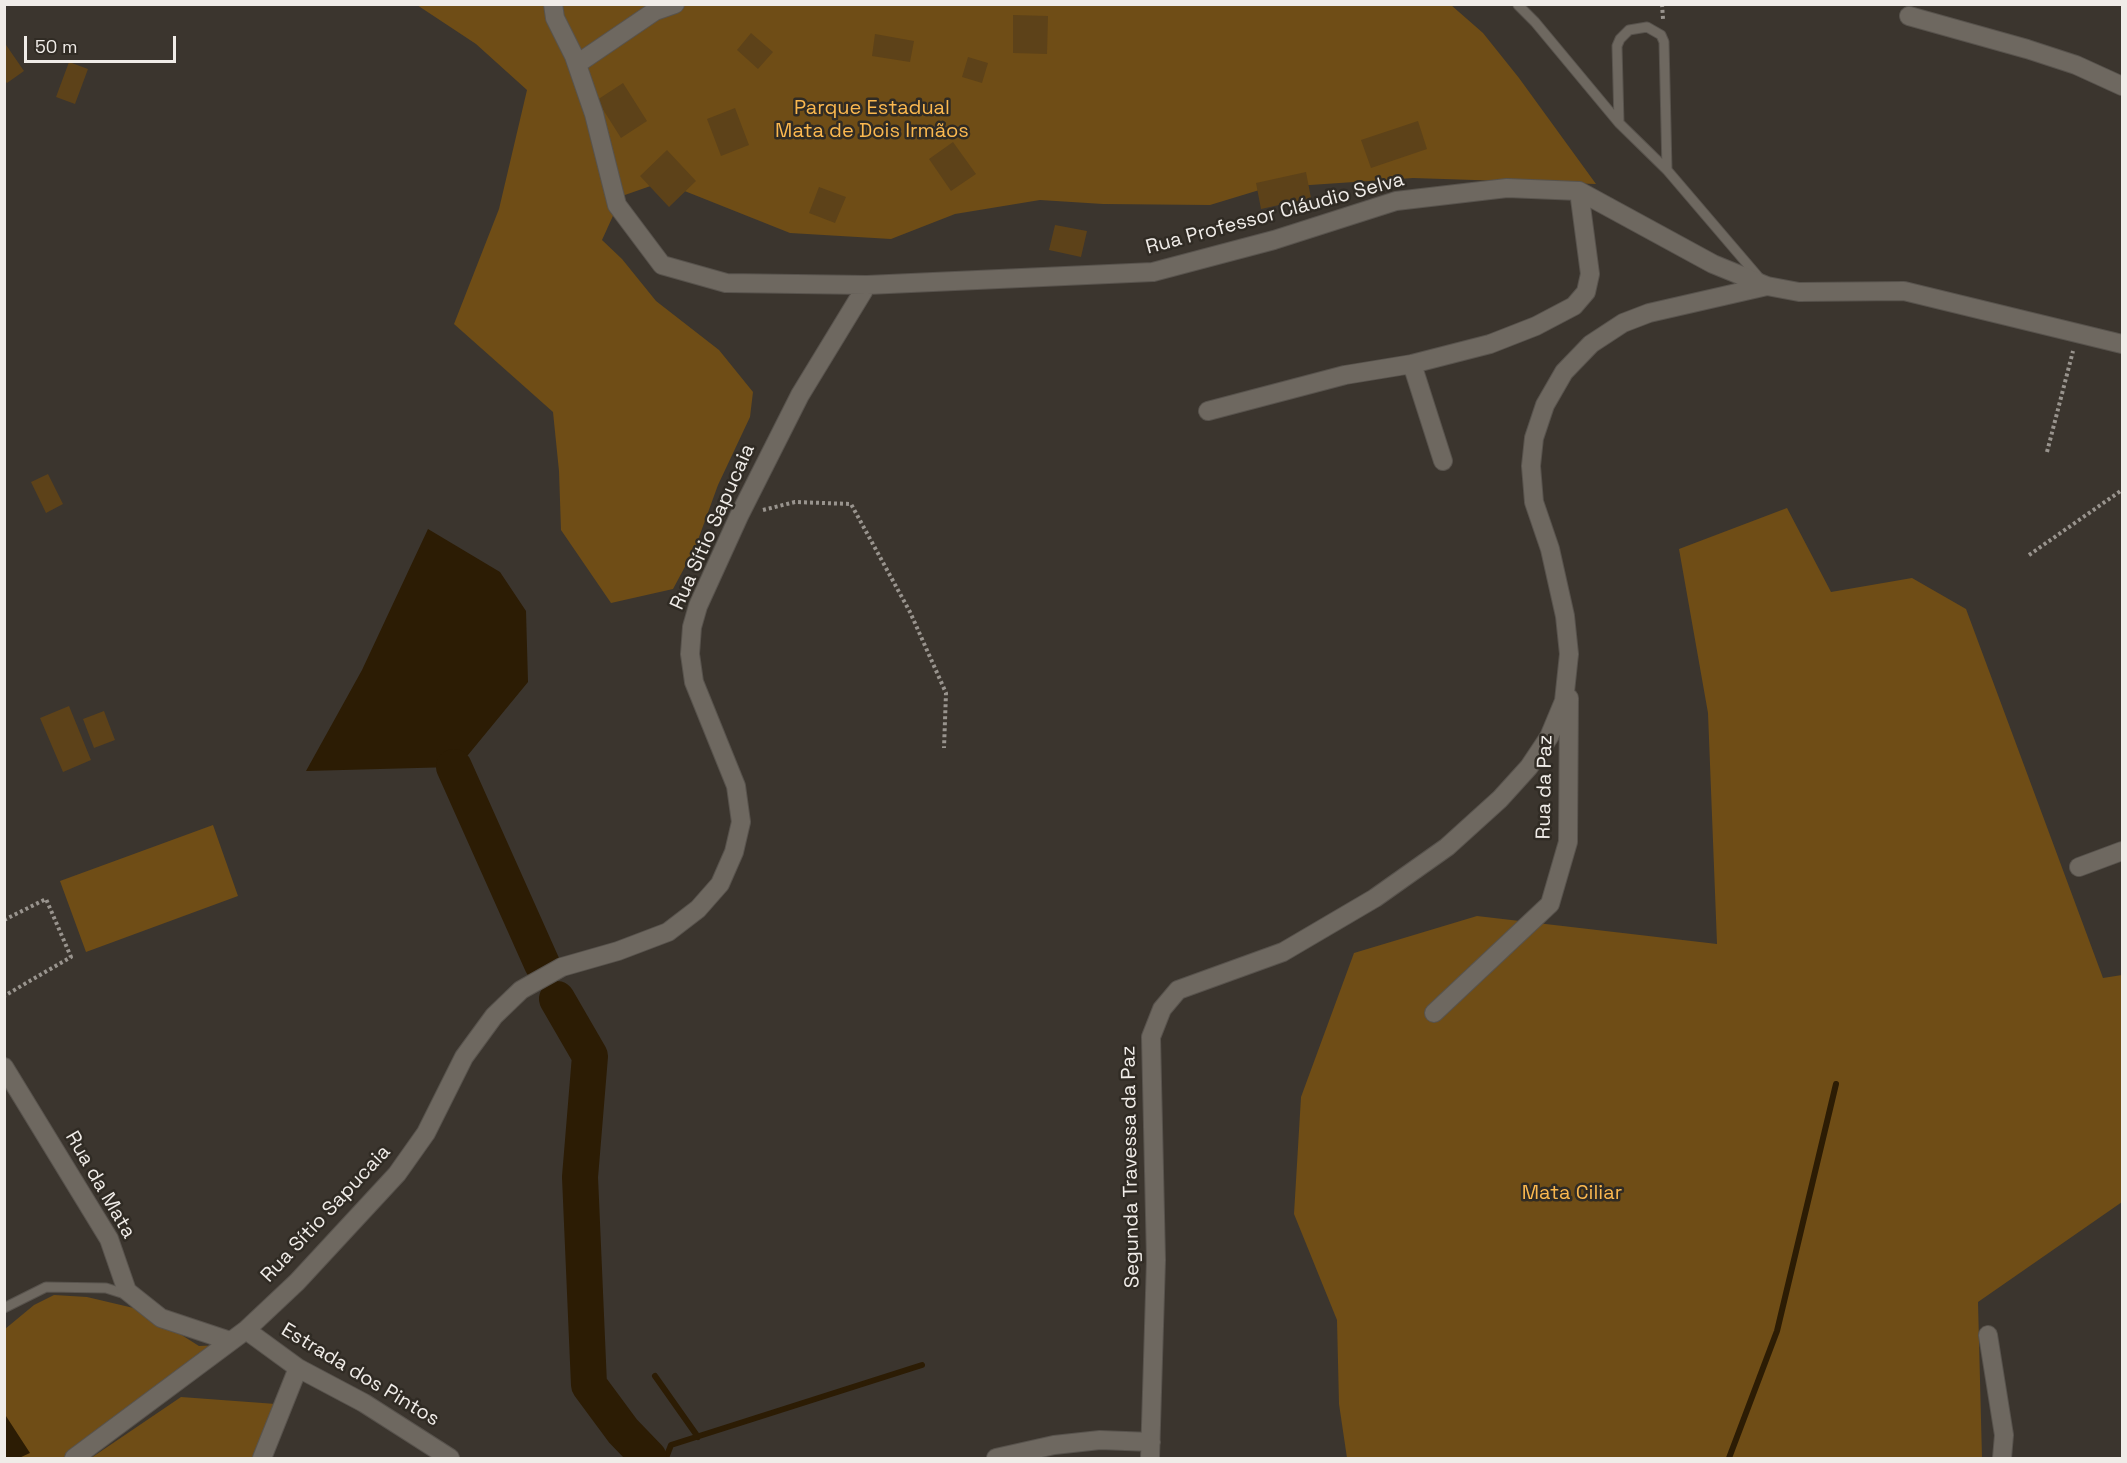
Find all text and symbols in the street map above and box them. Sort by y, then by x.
scale bar [27,24,178,62]
text: 50 m [35,35,77,58]
park label: Parque Estadual Mata de Dois Irmãos [775,97,969,144]
street label: Rua Professor Cláudio Selva [1143,168,1407,260]
street label: Rua Sítio Sapucaia [666,440,760,614]
street label: Rua da Paz [1532,734,1558,840]
street label: Segunda Travessa da Paz [1117,1046,1145,1288]
street label: Rua da Mata [60,1127,140,1243]
street label: Rua Sítio Sapucaia [256,1140,396,1288]
park label: Mata Ciliar [1522,1182,1622,1206]
street label: Estrada dos Pintos [277,1318,443,1432]

